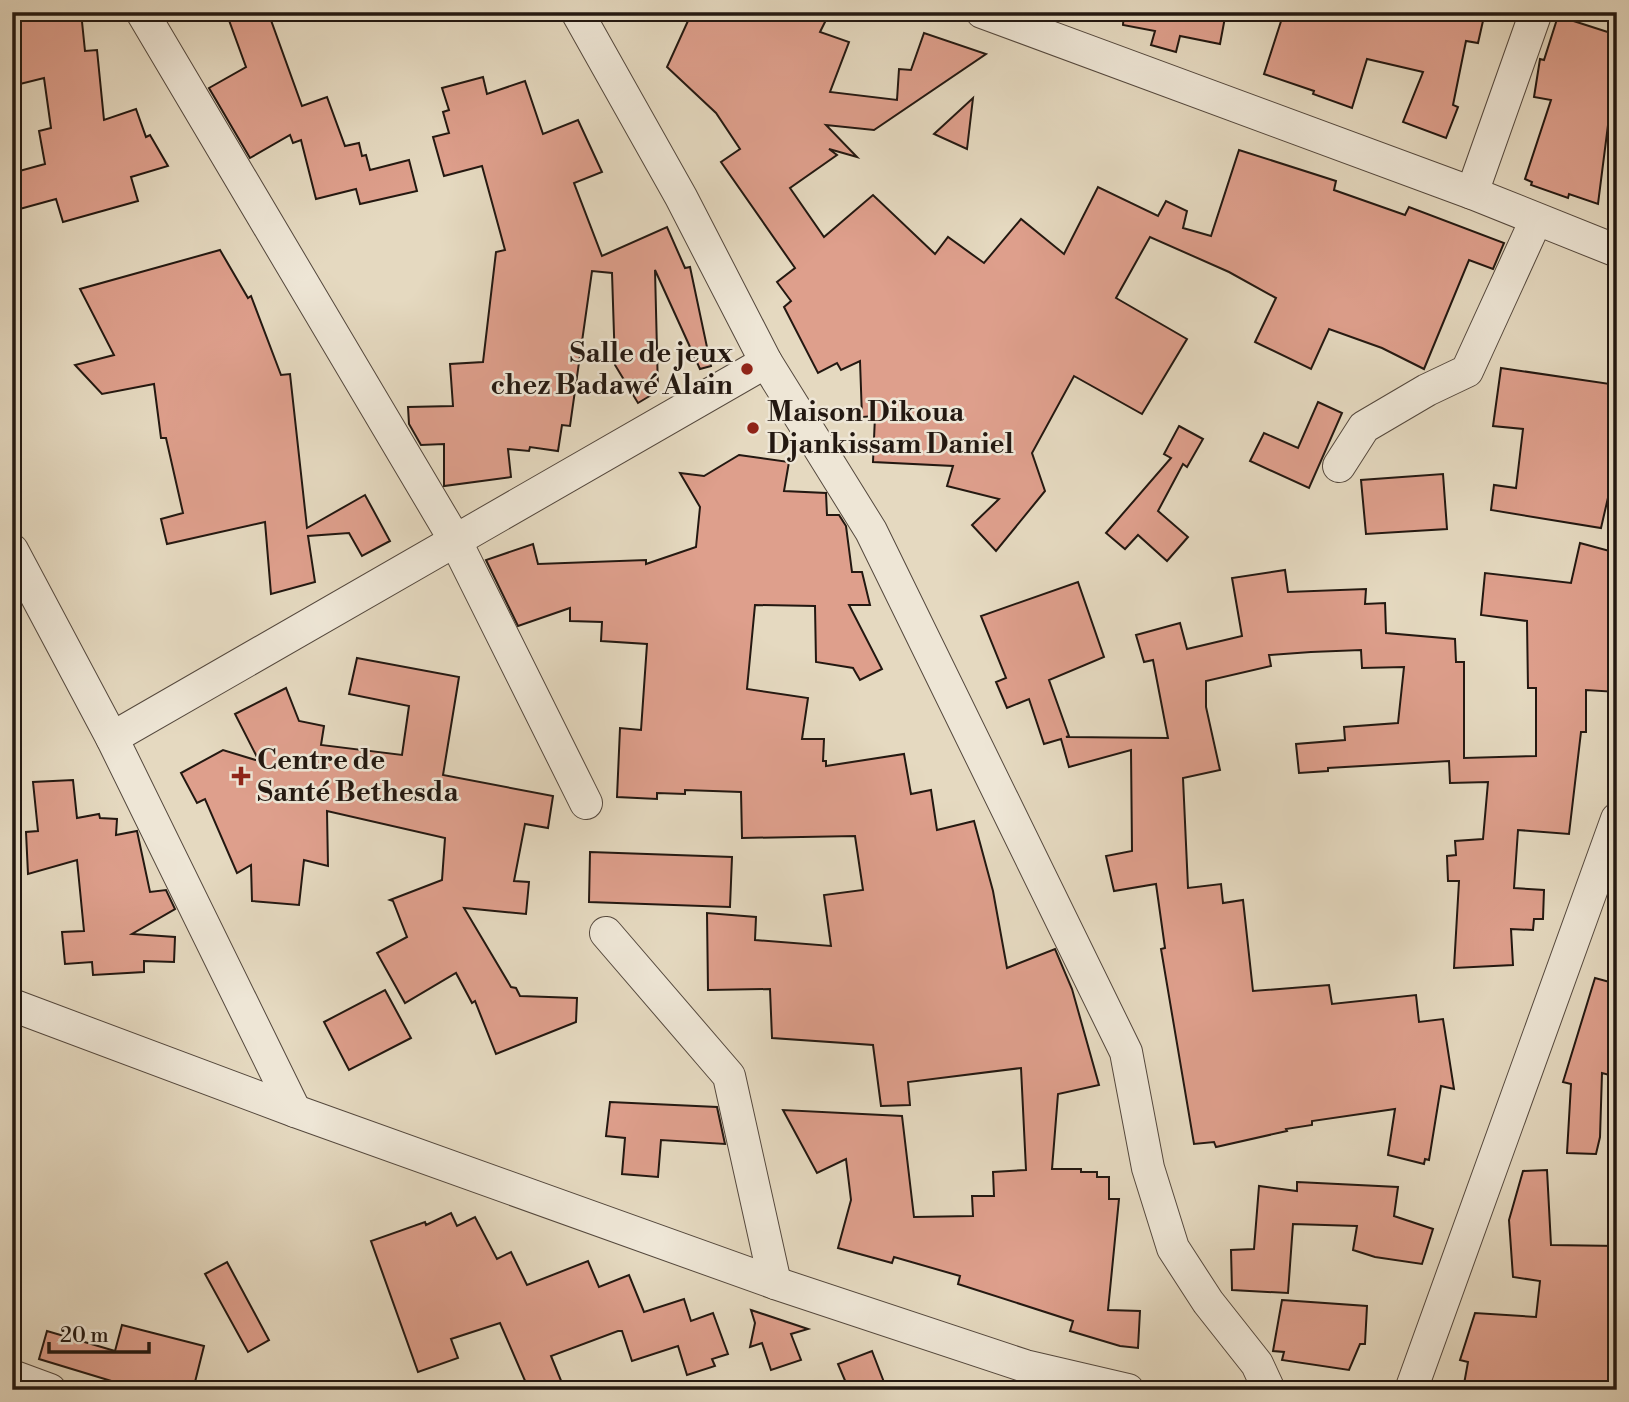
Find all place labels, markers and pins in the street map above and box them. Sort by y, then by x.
place label: Salle de jeux chez Badawé Alain [490,336,734,403]
marker: Salle de jeux chez Badawé Alain [739,361,755,377]
place label: Maison Dikoua Djankissam Daniel [767,395,1014,462]
marker: Maison Dikoua Djankissam Daniel [745,420,761,436]
place label: Centre de Santé Bethesda [257,743,460,810]
marker: Centre de Santé Bethesda [231,766,251,786]

